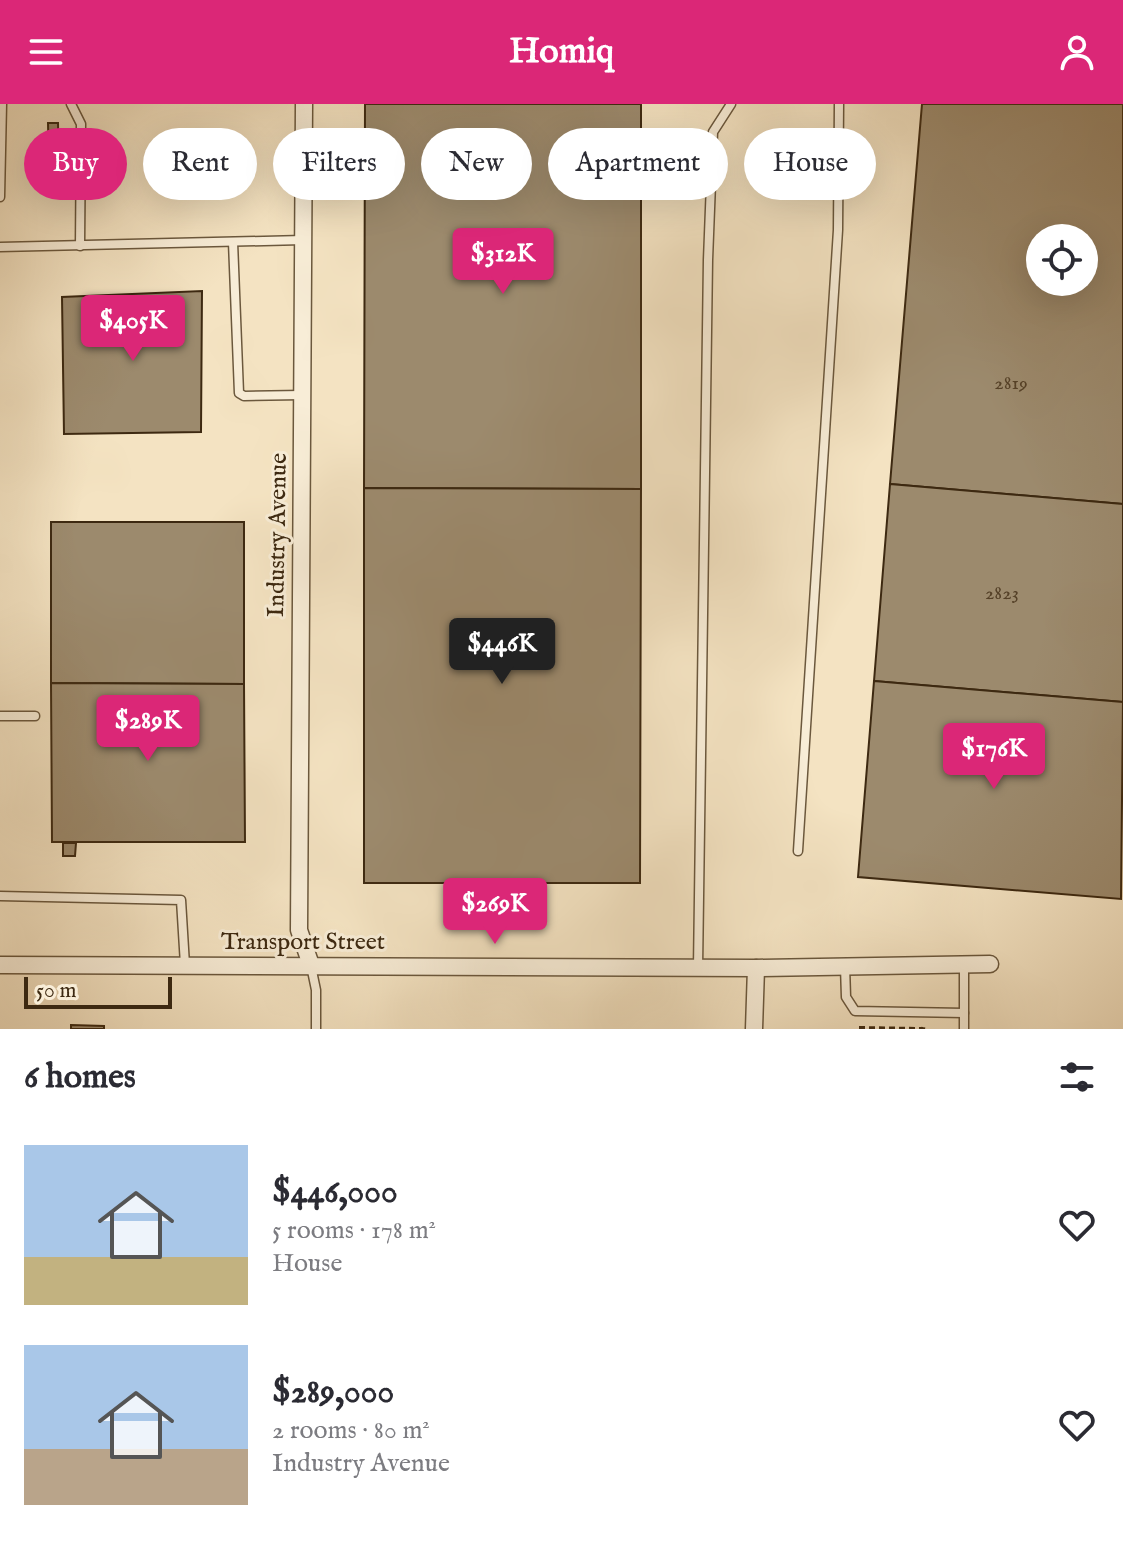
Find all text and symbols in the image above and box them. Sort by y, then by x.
text: Homiq [509,29,614,75]
icon: menu [24,30,68,74]
icon: person [1055,30,1099,74]
chip: Buy [24,128,127,200]
chip: Rent [143,128,257,200]
chip: Filters [273,128,405,200]
chip: New [421,128,532,200]
chip: Apartment [548,128,728,200]
chip: House [744,128,876,200]
map controls [1026,224,1098,296]
button: locate [1026,224,1098,296]
pin: $312K [447,228,559,296]
text: $312K [471,237,535,270]
pin: $405K [77,295,189,363]
text: $405K [99,304,167,337]
house number: 2819 [994,371,1028,396]
street label: Industry Avenue [261,453,295,617]
house number: 2823 [985,581,1019,606]
pin: $446K [446,618,558,686]
text: $446K [467,627,537,660]
pin: $289K [92,695,204,763]
text: $289K [115,704,181,737]
pin: $176K [938,723,1050,791]
text: $176K [961,732,1027,765]
pin: $269K [439,878,551,946]
text: $269K [461,887,529,920]
street label: Transport Street [221,927,385,958]
scale bar [24,973,172,1009]
text: 50 m [36,977,77,1005]
icon: filters [1055,1055,1099,1099]
text: 6 homes [24,1056,136,1099]
text: $446,000 [272,1171,398,1214]
icon: home [88,1177,184,1273]
icon: heart [1055,1203,1099,1247]
text: 5 rooms · 178 m² [272,1214,436,1247]
text: House [272,1247,342,1280]
text: $289,000 [272,1371,394,1414]
icon: home [88,1377,184,1473]
icon: heart [1055,1403,1099,1447]
text: 2 rooms · 80 m² [272,1414,430,1447]
text: Industry Avenue [272,1447,450,1480]

